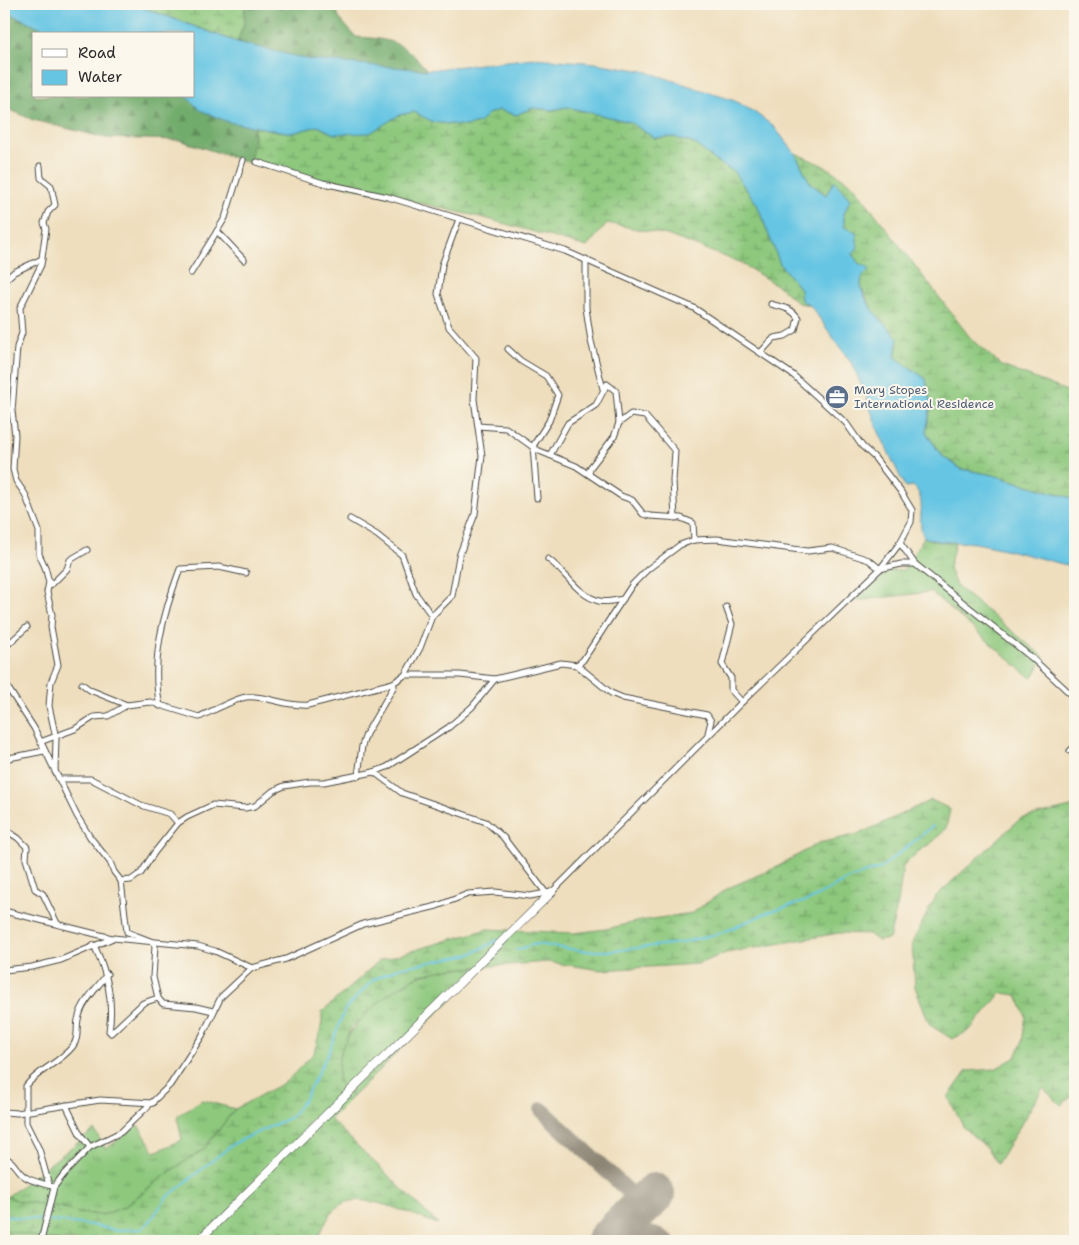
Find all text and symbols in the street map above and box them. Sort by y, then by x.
legend [32,32,195,98]
text: Road [78,43,116,63]
text: Water [78,67,122,87]
place label: Mary Stopes International Residence [854,382,995,412]
office icon: Mary Stopes International Residence [824,384,850,410]

